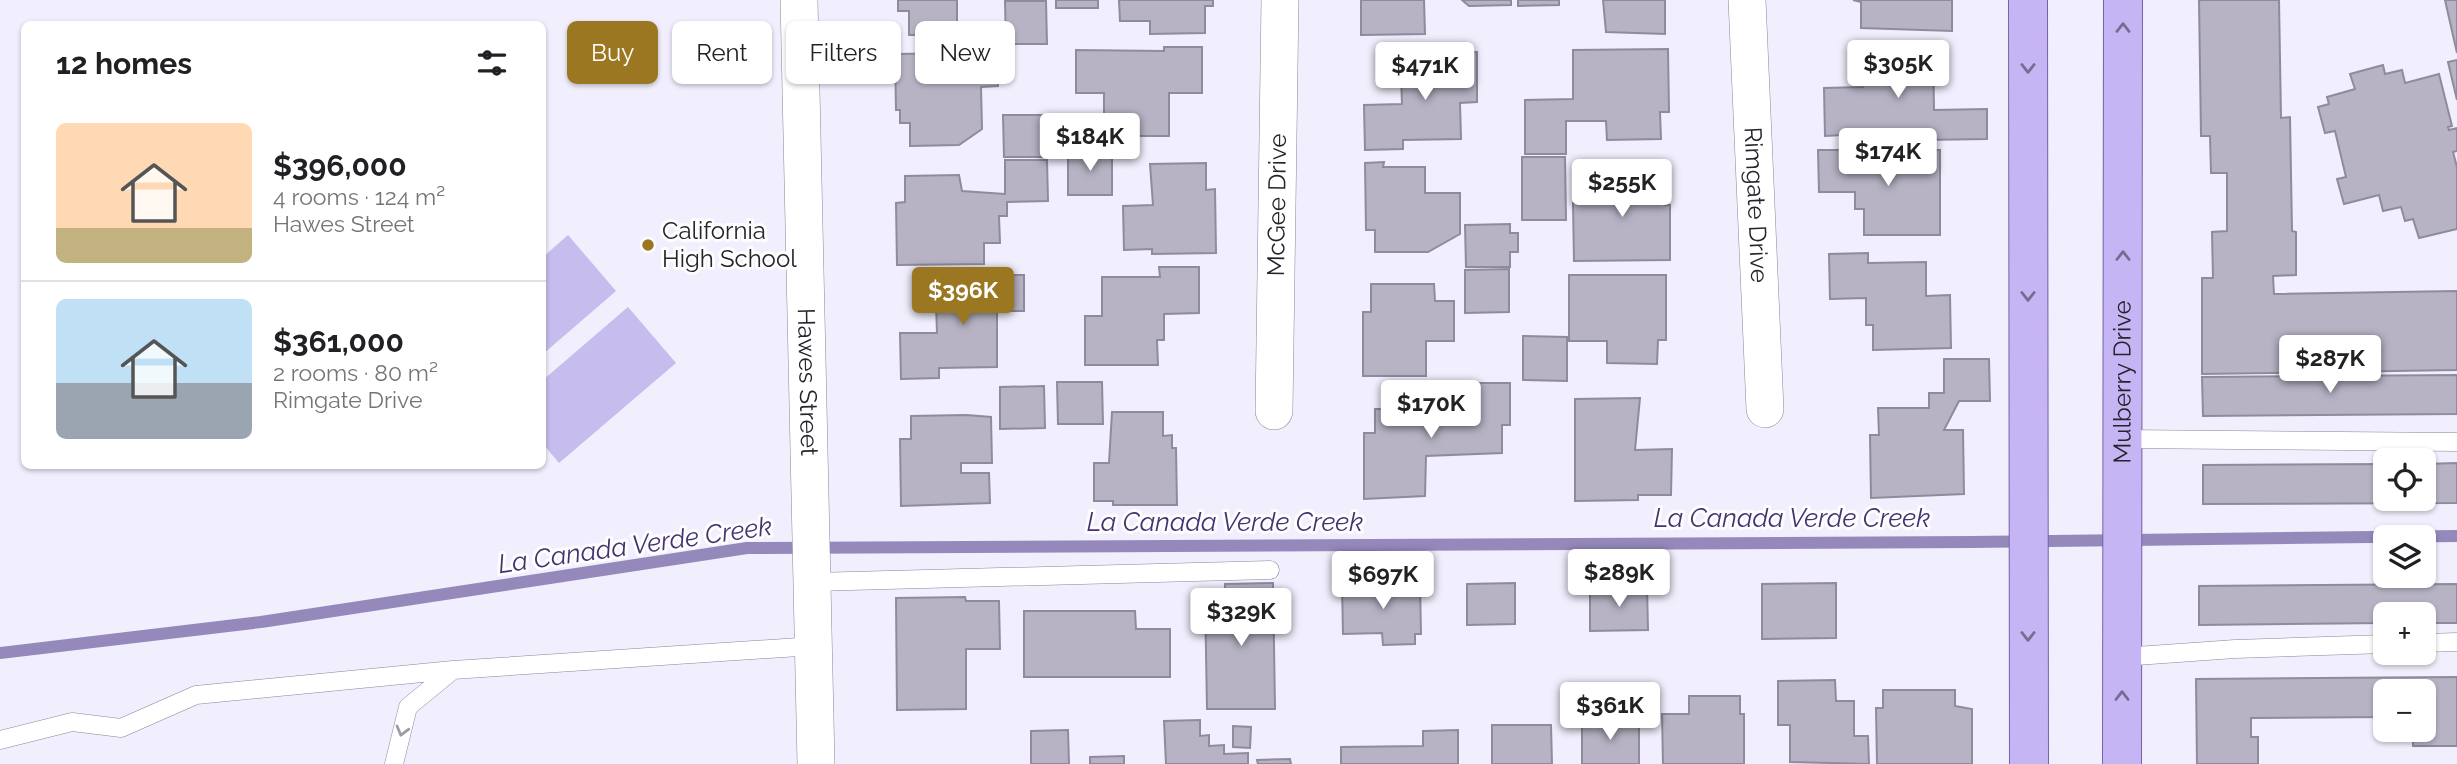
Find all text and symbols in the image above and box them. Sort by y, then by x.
chip: Buy [567,21,658,84]
chip: Rent [672,21,772,84]
chip: Filters [786,21,901,84]
chip: New [915,21,1015,84]
one-way arrow [2115,22,2131,33]
pin: $305K [1849,41,1947,100]
pin: $471K [1376,42,1474,102]
icon: filters [473,44,511,82]
text: 12 homes [56,46,192,81]
text: $305K [1863,49,1933,76]
text: $471K [1391,51,1459,78]
one-way arrow [2020,63,2036,74]
pin: $184K [1041,114,1139,173]
text: $184K [1056,122,1124,149]
street label: Rimgate Drive [1739,126,1774,283]
pin: $174K [1839,128,1937,188]
street label: McGee Drive [1261,133,1292,277]
text: $174K [1855,137,1921,164]
text: $396,000 [273,148,407,183]
icon: home [112,151,196,235]
pin: $255K [1573,160,1671,219]
text: $255K [1588,168,1656,195]
text: 4 rooms · 124 m² [273,183,445,210]
text: Hawes Street [273,210,415,237]
place label: California High School [662,216,797,273]
marker: California High School [640,237,656,253]
one-way arrow [2115,250,2131,260]
pin: $396K [914,268,1012,327]
text: $396K [928,276,998,303]
one-way arrow [2020,291,2036,301]
street label: Mulberry Drive [2107,300,2137,464]
street label: Hawes Street [792,308,824,456]
text: $361,000 [273,324,404,359]
icon: home [112,327,196,411]
pin: $287K [2281,336,2379,395]
text: $287K [2295,344,2365,371]
text: 2 rooms · 80 m² [273,359,438,386]
pin: $170K [1382,380,1480,440]
text: Rimgate Drive [273,386,422,413]
text: $170K [1397,389,1465,416]
map controls [2373,448,2436,742]
button: locate [2373,448,2436,511]
water label: La Canada Verde Creek [1654,503,1930,533]
water label: La Canada Verde Creek [1087,507,1363,537]
water label: La Canada Verde Creek [496,511,774,579]
button: layers [2373,525,2436,588]
pin: $289K [1570,550,1668,609]
pin: $697K [1334,552,1432,611]
text: $289K [1584,558,1654,585]
text: $697K [1348,560,1418,587]
pin: $329K [1192,588,1290,648]
text: $329K [1206,597,1276,624]
button: + [2373,602,2436,665]
one-way arrow [2020,631,2036,642]
button: − [2373,679,2436,742]
pin: $361K [1561,682,1659,742]
one-way arrow [2114,690,2130,701]
text: $361K [1576,691,1644,718]
one-way arrow [396,725,410,737]

